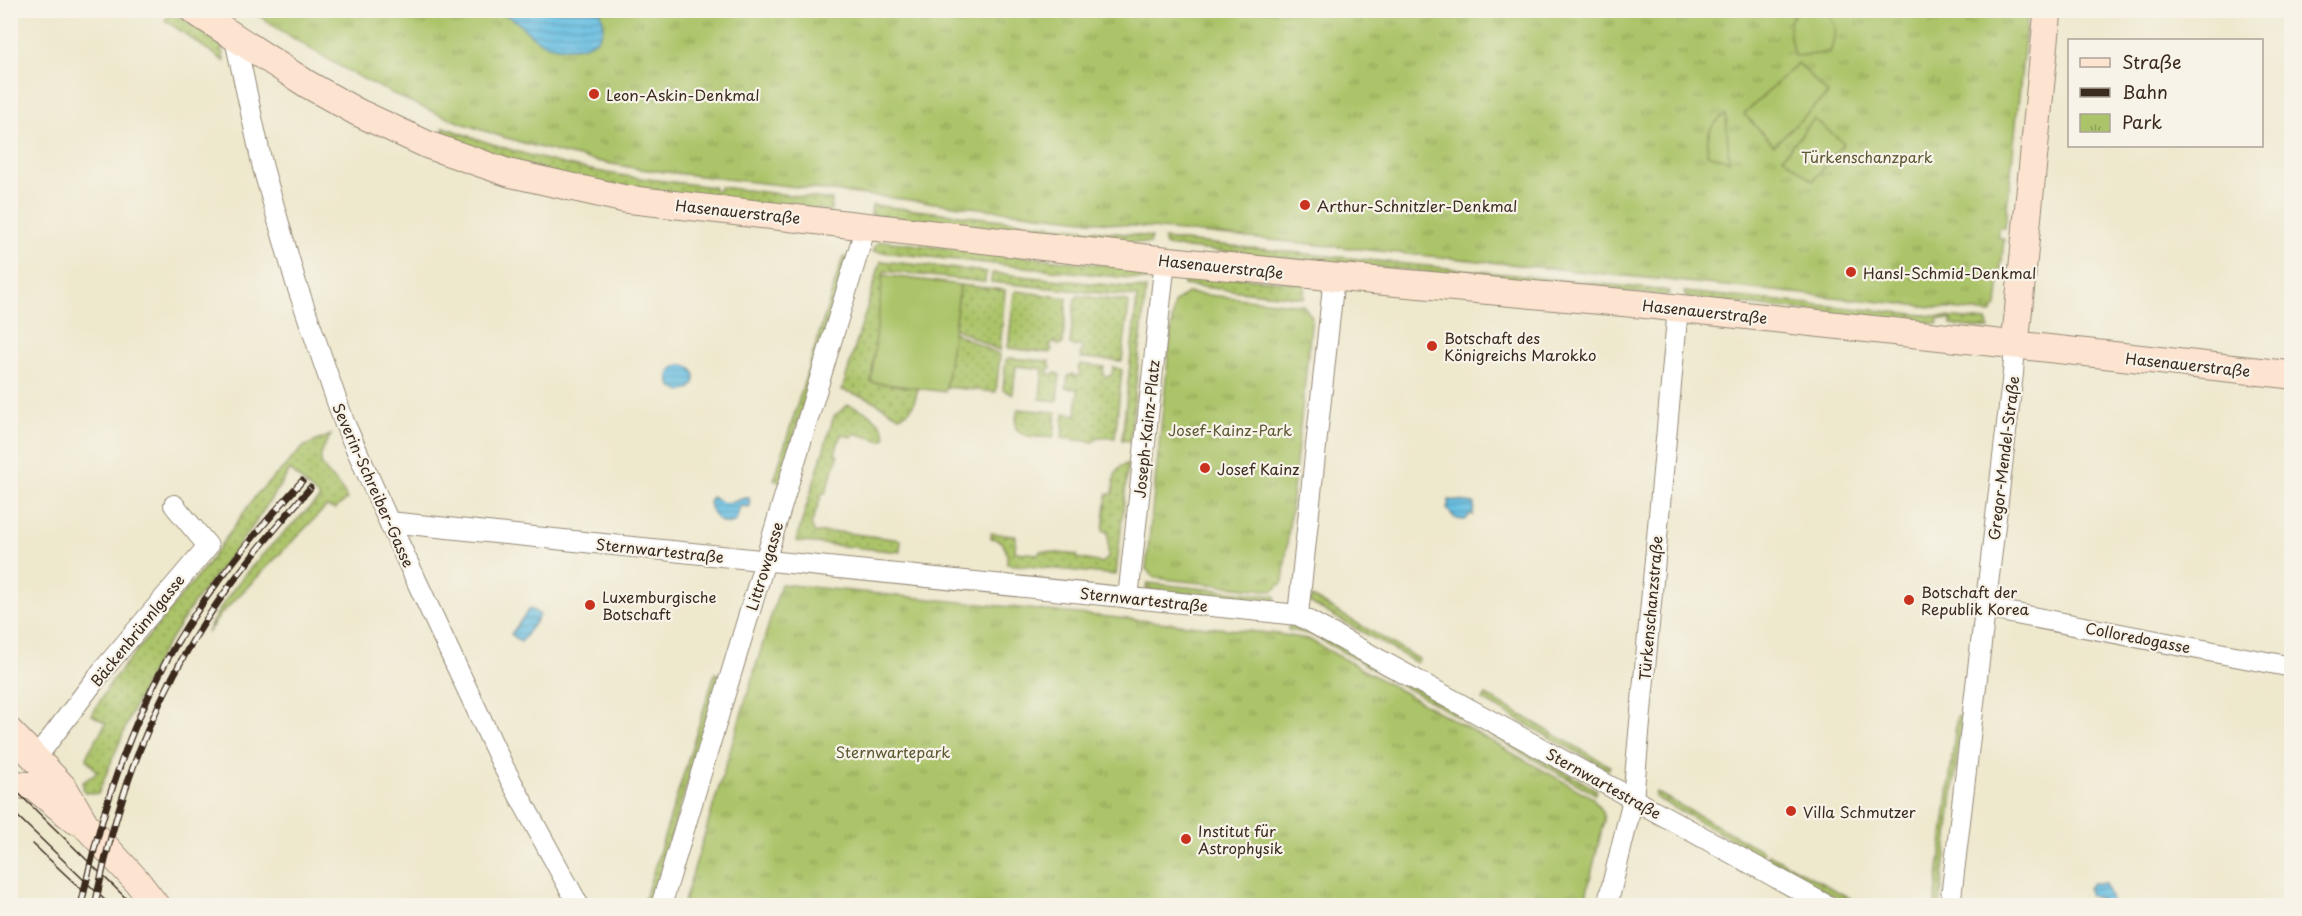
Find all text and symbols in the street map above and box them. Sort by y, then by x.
legend [2068,39,2263,147]
text: Straße [2122,48,2182,75]
text: Bahn [2122,78,2168,105]
place label: Leon-Askin-Denkmal [606,83,760,106]
marker: Leon-Askin-Denkmal [587,87,601,101]
text: Park [2122,108,2162,135]
park label: Türkenschanzpark [1801,145,1933,168]
street label: Hasenauerstraße [674,193,802,229]
place label: Arthur-Schnitzler-Denkmal [1317,194,1517,217]
marker: Arthur-Schnitzler-Denkmal [1298,198,1312,212]
street label: Hasenauerstraße [1157,248,1285,284]
place label: Hansl-Schmid-Denkmal [1863,261,2036,284]
marker: Hansl-Schmid-Denkmal [1844,265,1858,279]
street label: Hasenauerstraße [1641,293,1769,329]
place label: Botschaft des Königreichs Marokko [1444,326,1597,366]
marker: Botschaft des Königreichs Marokko [1425,339,1439,353]
street label: Hasenauerstraße [2124,346,2252,382]
street label: Joseph-Kainz-Platz [1127,359,1165,499]
street label: Gregor-Mendel-Straße [1982,375,2024,541]
street label: Severin-Schreiber-Gasse [327,399,421,571]
park label: Josef-Kainz-Park [1168,418,1292,441]
place label: Josef Kainz [1217,457,1299,480]
marker: Josef Kainz [1198,461,1212,475]
street label: Littrowgasse [740,519,788,613]
street label: Sternwartestraße [595,532,725,568]
street label: Türkenschanzstraße [1632,535,1668,681]
street label: Bäckenbrünnlgasse [85,569,190,691]
place label: Botschaft der Republik Korea [1921,580,2030,620]
street label: Sternwartestraße [1079,581,1209,617]
place label: Luxemburgische Botschaft [602,585,716,625]
marker: Botschaft der Republik Korea [1902,593,1916,607]
marker: Luxemburgische Botschaft [583,598,597,612]
street label: Colloredogasse [2084,616,2193,658]
park label: Sternwartepark [836,740,950,763]
street label: Sternwartestraße [1542,742,1666,824]
place label: Villa Schmutzer [1803,800,1916,823]
marker: Villa Schmutzer [1784,804,1798,818]
place label: Institut für Astrophysik [1198,819,1283,859]
marker: Institut für Astrophysik [1179,832,1193,846]

